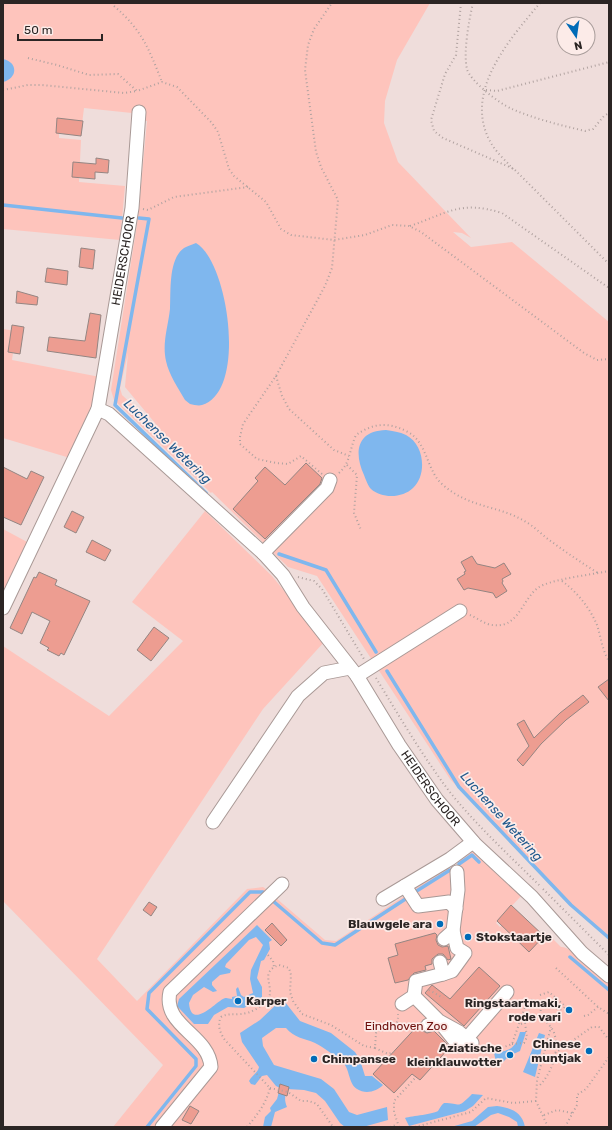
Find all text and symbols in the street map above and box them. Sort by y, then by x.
scale bar [18,16,102,42]
north arrow [556,16,596,56]
text: 50 m [24,23,52,37]
text: N [573,38,583,52]
street label: HEIDERSCHOOR [109,215,138,307]
water label: Luchense Wetering [120,396,215,488]
street label: HEIDERSCHOOR [398,748,463,829]
water label: Luchense Wetering [457,768,546,865]
place label: Blauwgele ara [348,917,432,931]
marker: Blauwgele ara [435,919,445,929]
place label: Stokstaartje [476,930,552,944]
marker: Stokstaartje [463,932,473,942]
place label: Karper [246,994,287,1008]
marker: Karper [233,996,243,1006]
place label: Ringstaartmaki, rode vari [465,996,561,1024]
marker: Ringstaartmaki, rode vari [564,1005,574,1015]
park label: Eindhoven Zoo [365,1019,447,1033]
place label: Chinese muntjak [531,1037,581,1065]
place label: Aziatische kleinklauwotter [407,1041,503,1069]
marker: Chinese muntjak [584,1046,594,1056]
marker: Aziatische kleinklauwotter [505,1050,515,1060]
place label: Chimpansee [322,1052,396,1066]
marker: Chimpansee [309,1054,319,1064]

